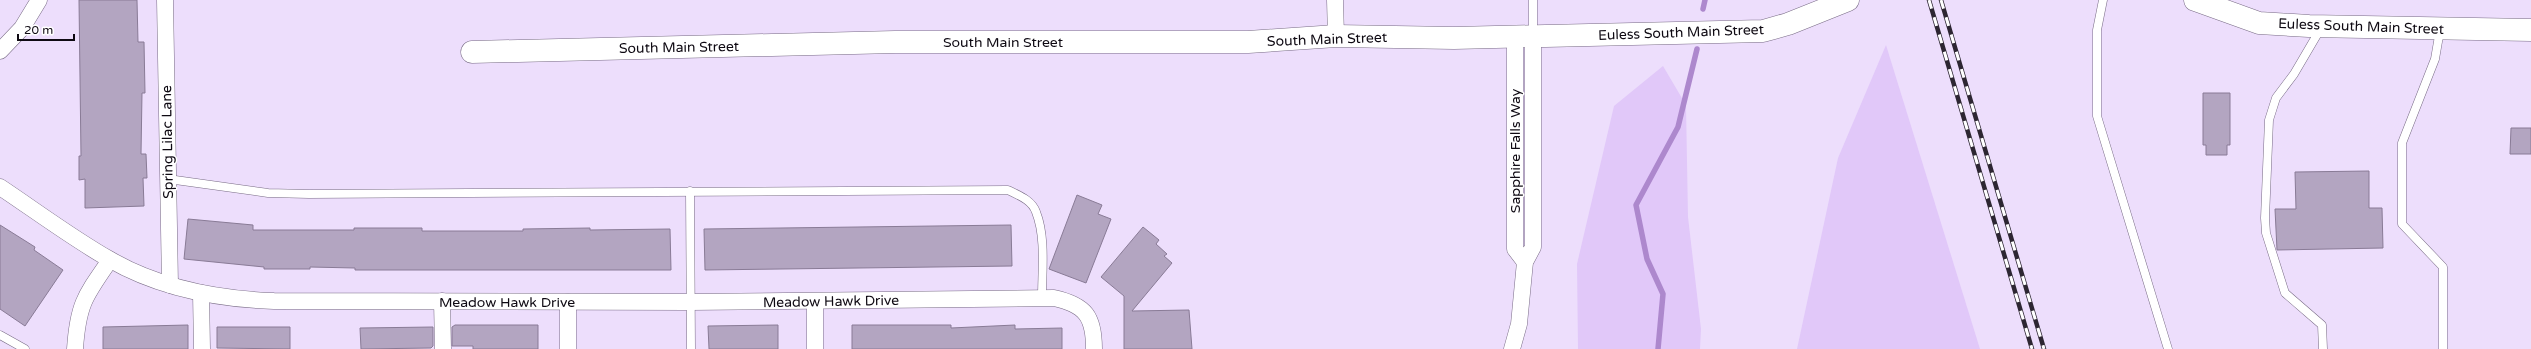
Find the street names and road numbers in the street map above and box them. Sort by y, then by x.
street label: Euless South Main Street [2278,15,2445,38]
street label: Euless South Main Street [1598,21,1765,44]
street label: South Main Street [1267,29,1388,50]
street label: South Main Street [943,34,1064,51]
street label: South Main Street [619,38,740,57]
street label: Spring Lilac Lane [158,85,177,199]
street label: Sapphire Falls Way [1507,88,1524,213]
street label: Meadow Hawk Drive [763,292,899,311]
street label: Meadow Hawk Drive [439,294,575,311]

